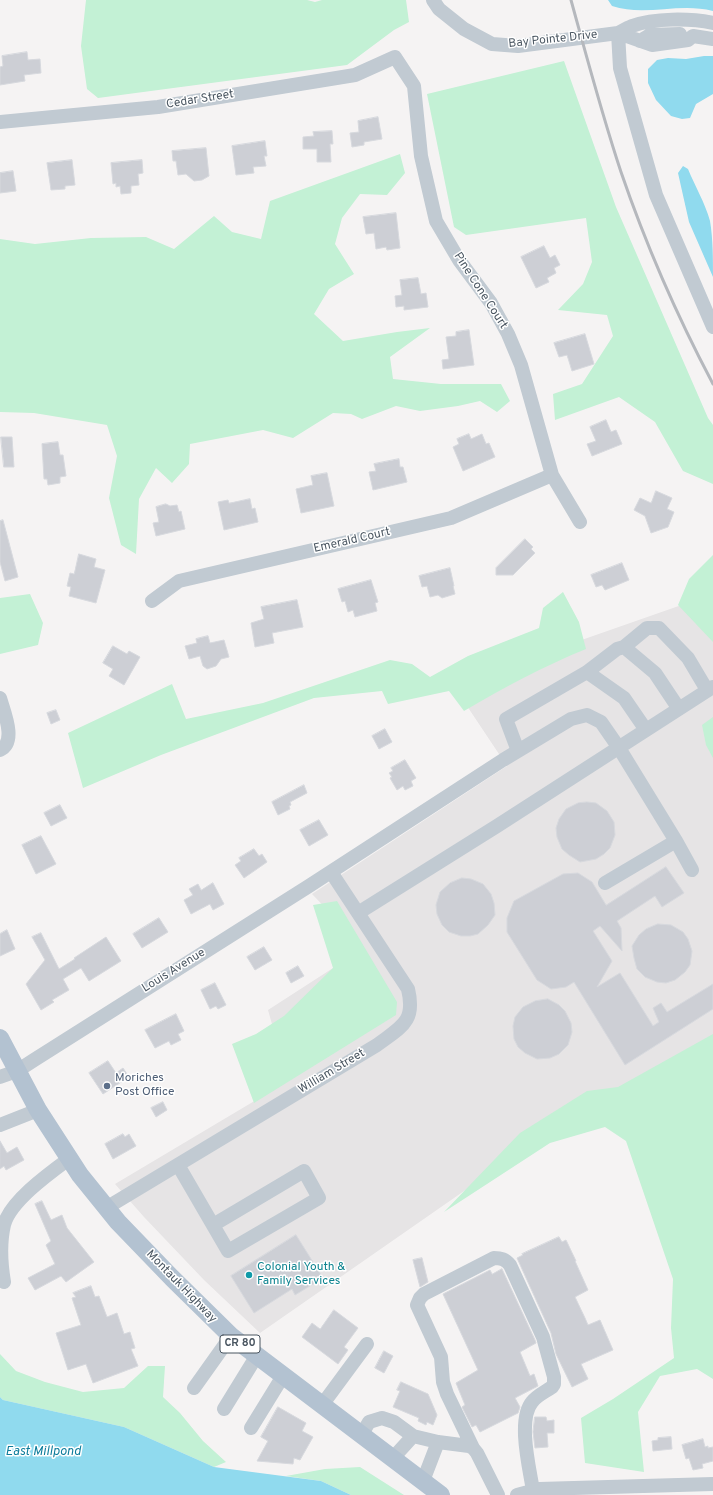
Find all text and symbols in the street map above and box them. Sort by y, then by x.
street label: Bay Pointe Drive [508,28,598,52]
street label: Cedar Street [165,88,235,112]
street label: Pine Cone Court [450,250,510,332]
street label: Emerald Court [312,525,392,557]
street label: Louis Avenue [140,946,208,996]
street label: William Street [296,1047,368,1097]
place label: Moriches Post Office [115,1072,174,1100]
marker: Moriches Post Office [102,1081,112,1091]
street label: Montauk Highway [143,1248,219,1326]
place label: Colonial Youth & Family Services [257,1261,345,1289]
marker: Colonial Youth & Family Services [244,1270,254,1280]
road number: CR 80 [220,1335,260,1353]
water label: East Millpond [5,1444,81,1460]

